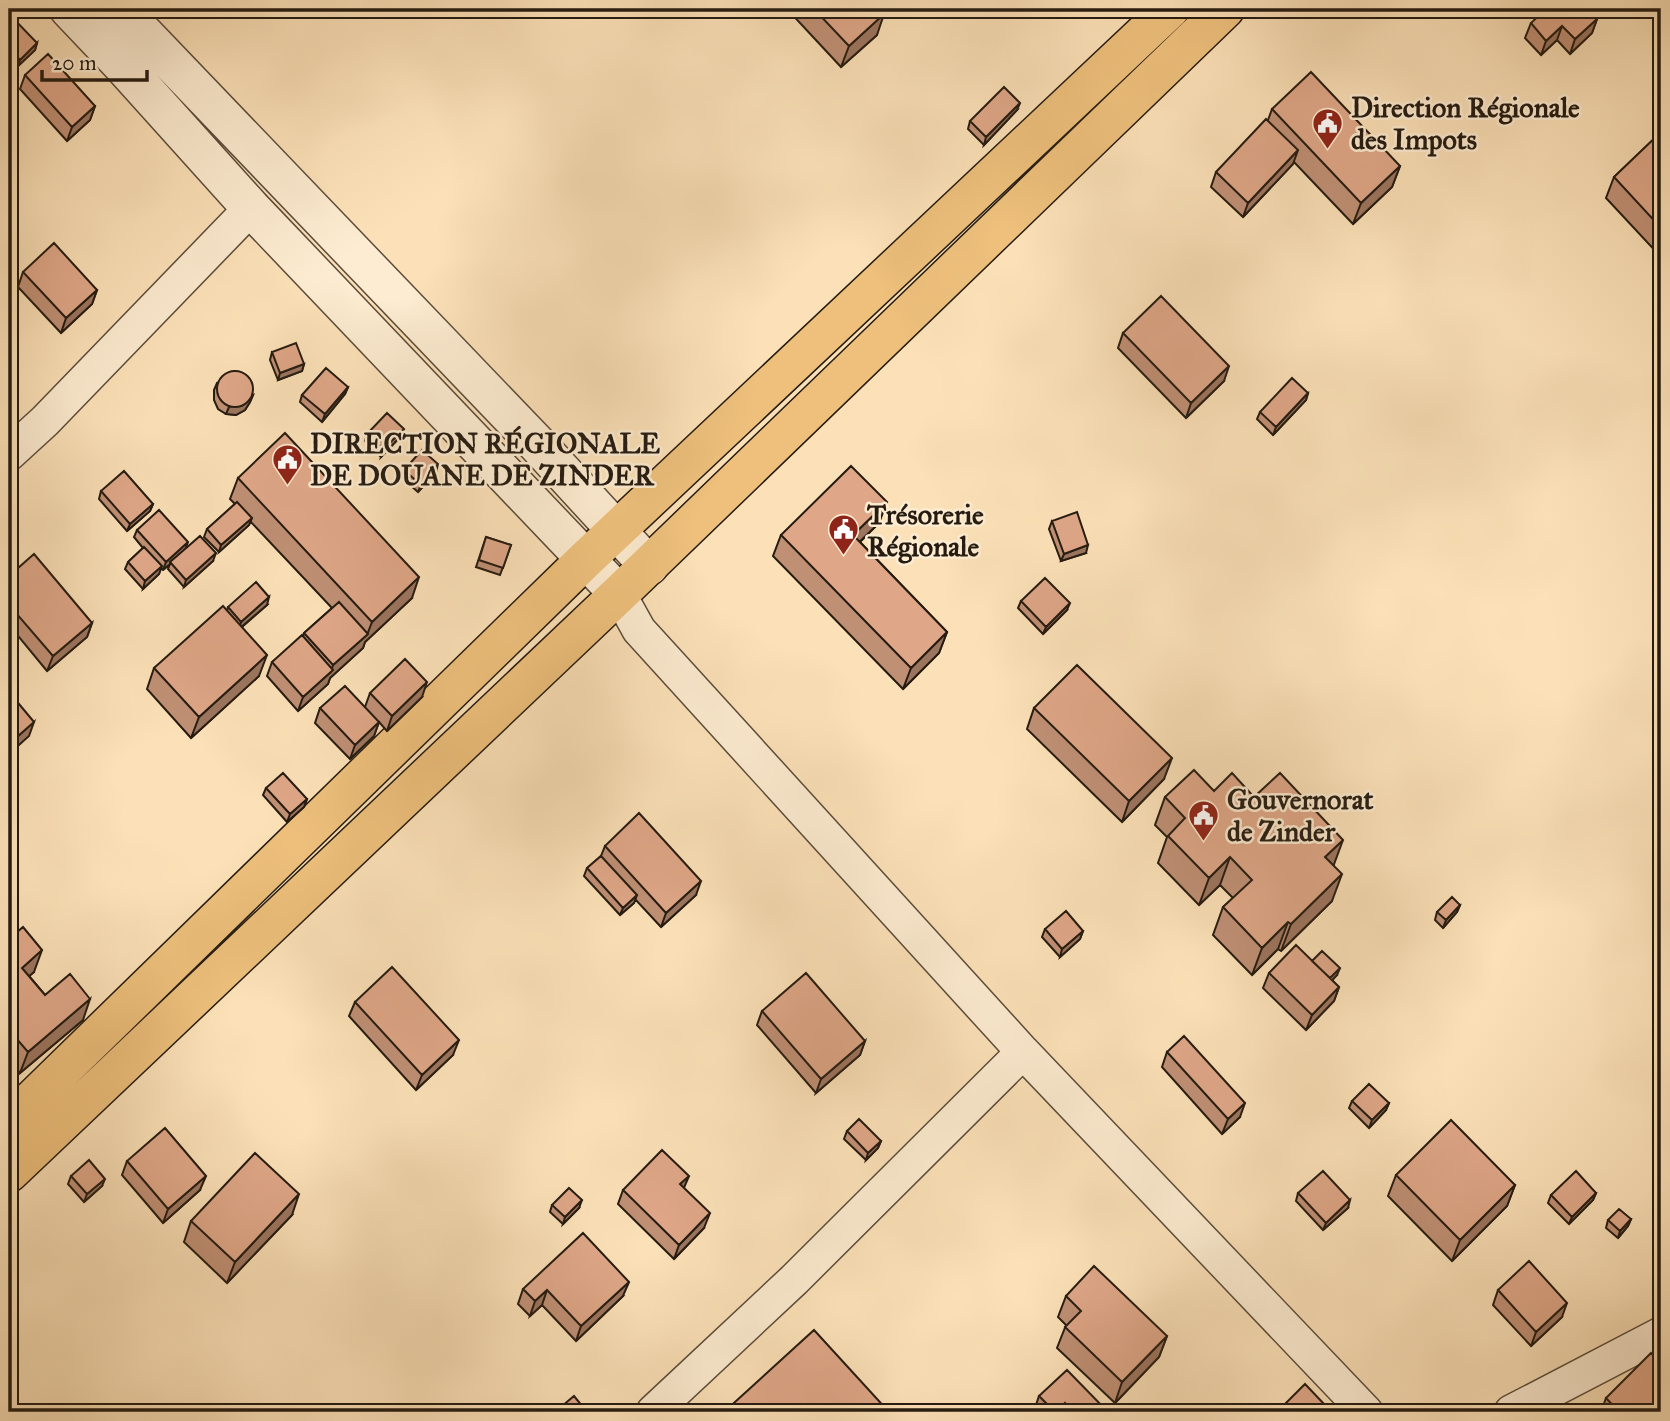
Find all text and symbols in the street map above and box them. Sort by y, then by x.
scale bar [42,38,147,82]
text: 20 m [52,50,97,76]
place label: Direction Régionale des Impots [1351,90,1580,157]
public building icon: Direction Régionale des Impots [1311,106,1345,150]
place label: DIRECTION RÉGIONALE DE DOUANE DE ZINDER [310,425,660,493]
public building icon: DIRECTION RÉGIONALE DE DOUANE DE ZINDER [270,442,304,486]
place label: Trésorerie Régionale [867,497,984,564]
public building icon: Trésorerie Régionale [827,513,861,557]
place label: Gouvernorat de Zinder [1227,782,1374,849]
public building icon: Gouvernorat de Zinder [1187,798,1221,842]

